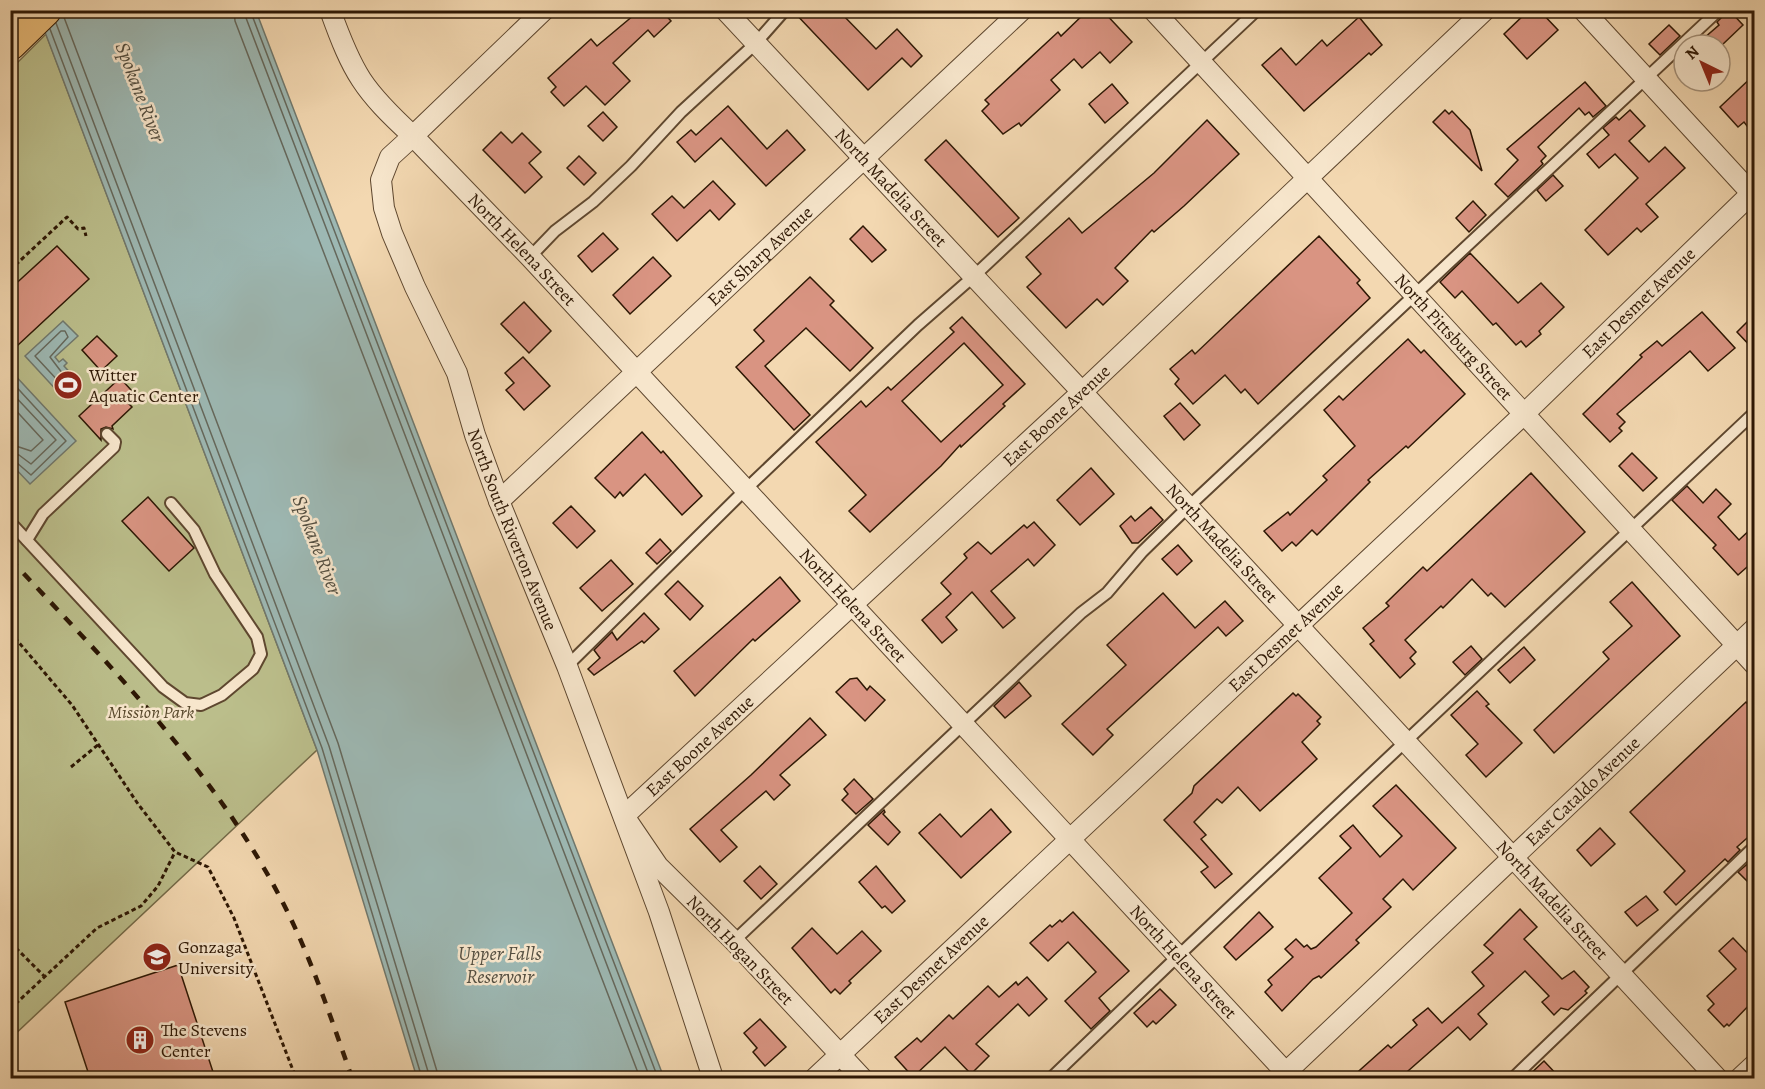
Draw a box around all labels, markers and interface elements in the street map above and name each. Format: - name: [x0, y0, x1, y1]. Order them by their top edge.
- north arrow: [1672, 33, 1732, 93]
- water label: Spokane River: [109, 38, 172, 147]
- text: N: [1681, 41, 1704, 65]
- street label: North Madelia Street: [829, 123, 953, 252]
- street label: North Helena Street: [462, 188, 581, 311]
- street label: East Sharp Avenue: [702, 200, 818, 311]
- street label: East Desmet Avenue: [1577, 242, 1701, 364]
- street label: North Pittsburg Street: [1389, 268, 1518, 406]
- street label: East Boone Avenue: [997, 359, 1115, 472]
- place label: Witter Aquatic Center: [88, 363, 199, 408]
- sports icon: Witter Aquatic Center: [52, 369, 84, 401]
- street label: North South Riverton Avenue: [462, 425, 563, 634]
- street label: North Madelia Street: [1161, 478, 1283, 608]
- water label: Spokane River: [286, 491, 349, 600]
- street label: North Helena Street: [794, 543, 912, 668]
- street label: East Desmet Avenue: [1223, 577, 1349, 697]
- street label: East Boone Avenue: [641, 690, 759, 802]
- park label: Mission Park: [108, 700, 194, 724]
- street label: East Cataldo Avenue: [1520, 731, 1645, 851]
- street label: North Madelia Street: [1491, 835, 1614, 965]
- street label: North Hogan Street: [681, 890, 799, 1010]
- street label: North Helena Street: [1124, 899, 1242, 1024]
- street label: East Desmet Avenue: [868, 909, 994, 1029]
- place label: Gonzaga University: [178, 935, 255, 980]
- water label: Upper Falls Reservoir: [458, 940, 542, 990]
- school or university icon: Gonzaga University: [141, 941, 173, 973]
- place label: The Stevens Center: [161, 1018, 247, 1063]
- building icon: The Stevens Center: [124, 1024, 156, 1056]

